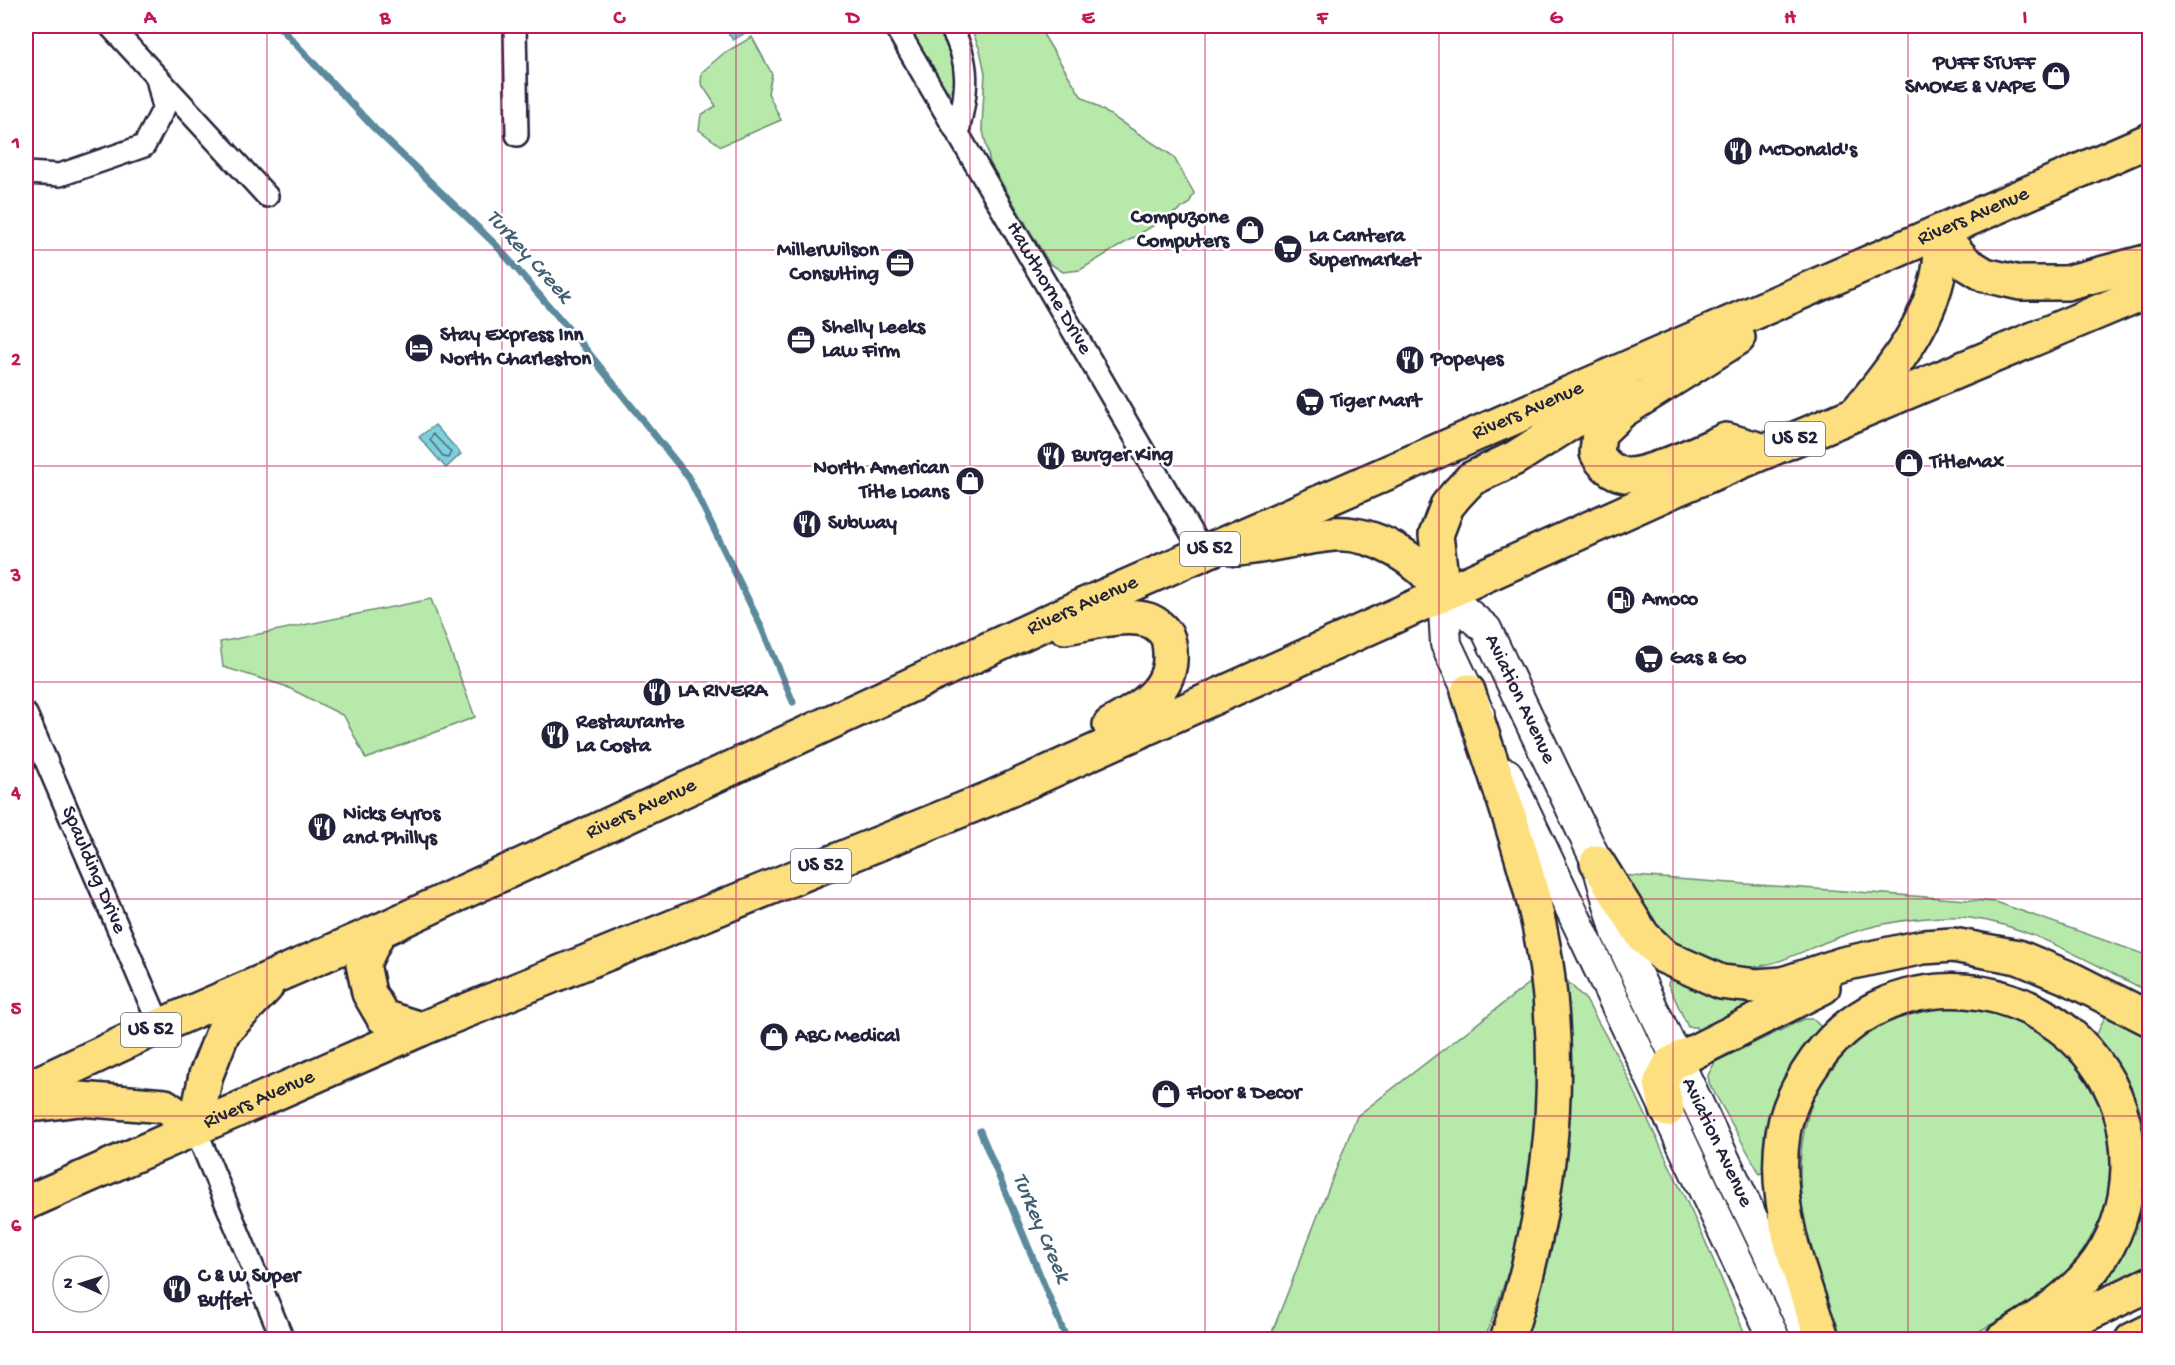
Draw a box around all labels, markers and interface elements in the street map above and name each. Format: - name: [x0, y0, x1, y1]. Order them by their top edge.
- text: A: [143, 8, 158, 31]
- text: B: [379, 8, 391, 31]
- text: C: [613, 8, 627, 31]
- text: D: [844, 8, 860, 31]
- text: E: [1082, 8, 1096, 31]
- text: F: [1316, 8, 1329, 31]
- text: G: [1550, 8, 1564, 31]
- text: H: [1784, 8, 1796, 31]
- text: I: [2023, 8, 2028, 31]
- place label: PUFF STUFF SMOKE & VAPE: [1905, 52, 2037, 101]
- shop icon: PUFF STUFF SMOKE & VAPE: [2040, 60, 2072, 92]
- text: 1: [11, 133, 20, 156]
- restaurant icon: McDonald's: [1722, 135, 1754, 167]
- place label: McDonald's: [1759, 139, 1858, 164]
- street label: Rivers Avenue: [1914, 181, 2034, 252]
- water label: Turkey Creek: [480, 205, 578, 310]
- place label: Compuzone Computers: [1130, 206, 1230, 255]
- shop icon: Compuzone Computers: [1234, 214, 1266, 246]
- street label: Hawthorne Drive: [1000, 217, 1098, 360]
- place label: La Cantera Supermarket: [1309, 225, 1422, 274]
- supermarket icon: La Cantera Supermarket: [1272, 233, 1304, 265]
- place label: MillerWilson Consulting: [777, 239, 880, 288]
- office icon: MillerWilson Consulting: [884, 247, 916, 279]
- place label: Shelly Leeks Law Firm: [822, 316, 926, 365]
- place label: Stay Express Inn North Charleston: [440, 324, 592, 373]
- office icon: Shelly Leeks Law Firm: [785, 324, 817, 356]
- hotel icon: Stay Express Inn North Charleston: [403, 332, 435, 364]
- restaurant icon: Popeyes: [1394, 344, 1426, 376]
- place label: Popeyes: [1430, 348, 1505, 373]
- text: 2: [11, 350, 21, 373]
- street label: Rivers Avenue: [1469, 376, 1589, 447]
- supermarket icon: Tiger Mart: [1294, 386, 1326, 418]
- place label: Tiger Mart: [1329, 390, 1423, 415]
- road number: US 52: [1765, 422, 1825, 456]
- restaurant icon: Burger King: [1035, 440, 1067, 472]
- place label: Burger King: [1071, 444, 1173, 469]
- shop icon: TitleMax: [1893, 447, 1925, 479]
- place label: TitleMax: [1928, 451, 2005, 476]
- place label: North American Title Loans: [813, 457, 950, 506]
- shop icon: North American Title Loans: [954, 465, 986, 497]
- restaurant icon: Subway: [791, 508, 823, 540]
- place label: Subway: [828, 512, 898, 537]
- road number: US 52: [1180, 532, 1240, 566]
- text: 3: [10, 566, 21, 589]
- street label: Rivers Avenue: [1023, 570, 1143, 642]
- fuel station icon: Amoco: [1605, 584, 1637, 616]
- place label: Amoco: [1641, 588, 1698, 613]
- street label: Aviation Avenue: [1478, 631, 1561, 769]
- supermarket icon: Gas & Go: [1633, 643, 1665, 675]
- place label: Gas & Go: [1670, 647, 1747, 672]
- restaurant icon: LA RIVERA: [641, 676, 673, 708]
- place label: LA RIVERA: [678, 680, 769, 705]
- place label: Restaurante La Costa: [575, 711, 685, 760]
- restaurant icon: Restaurante La Costa: [539, 719, 571, 751]
- street label: Rivers Avenue: [582, 773, 702, 846]
- text: 4: [10, 783, 21, 806]
- street label: Spaulding Drive: [55, 803, 132, 939]
- place label: Nicks Gyros and Phillys: [342, 803, 441, 852]
- restaurant icon: Nicks Gyros and Phillys: [306, 811, 338, 843]
- road number: US 52: [791, 849, 851, 883]
- text: 5: [11, 999, 22, 1022]
- road number: US 52: [121, 1013, 181, 1047]
- shop icon: ABC Medical: [758, 1021, 790, 1053]
- place label: ABC Medical: [794, 1025, 901, 1050]
- street label: Rivers Avenue: [200, 1064, 320, 1136]
- street label: Aviation Avenue: [1675, 1074, 1758, 1212]
- shop icon: Floor & Decor: [1150, 1078, 1182, 1110]
- place label: Floor & Decor: [1186, 1082, 1304, 1107]
- water label: Turkey Creek: [1005, 1170, 1075, 1288]
- text: 6: [11, 1216, 22, 1239]
- north arrow: [51, 1254, 111, 1314]
- place label: C & W Super Buffet: [197, 1265, 303, 1314]
- restaurant icon: C & W Super Buffet: [161, 1273, 193, 1305]
- text: N: [60, 1277, 79, 1289]

